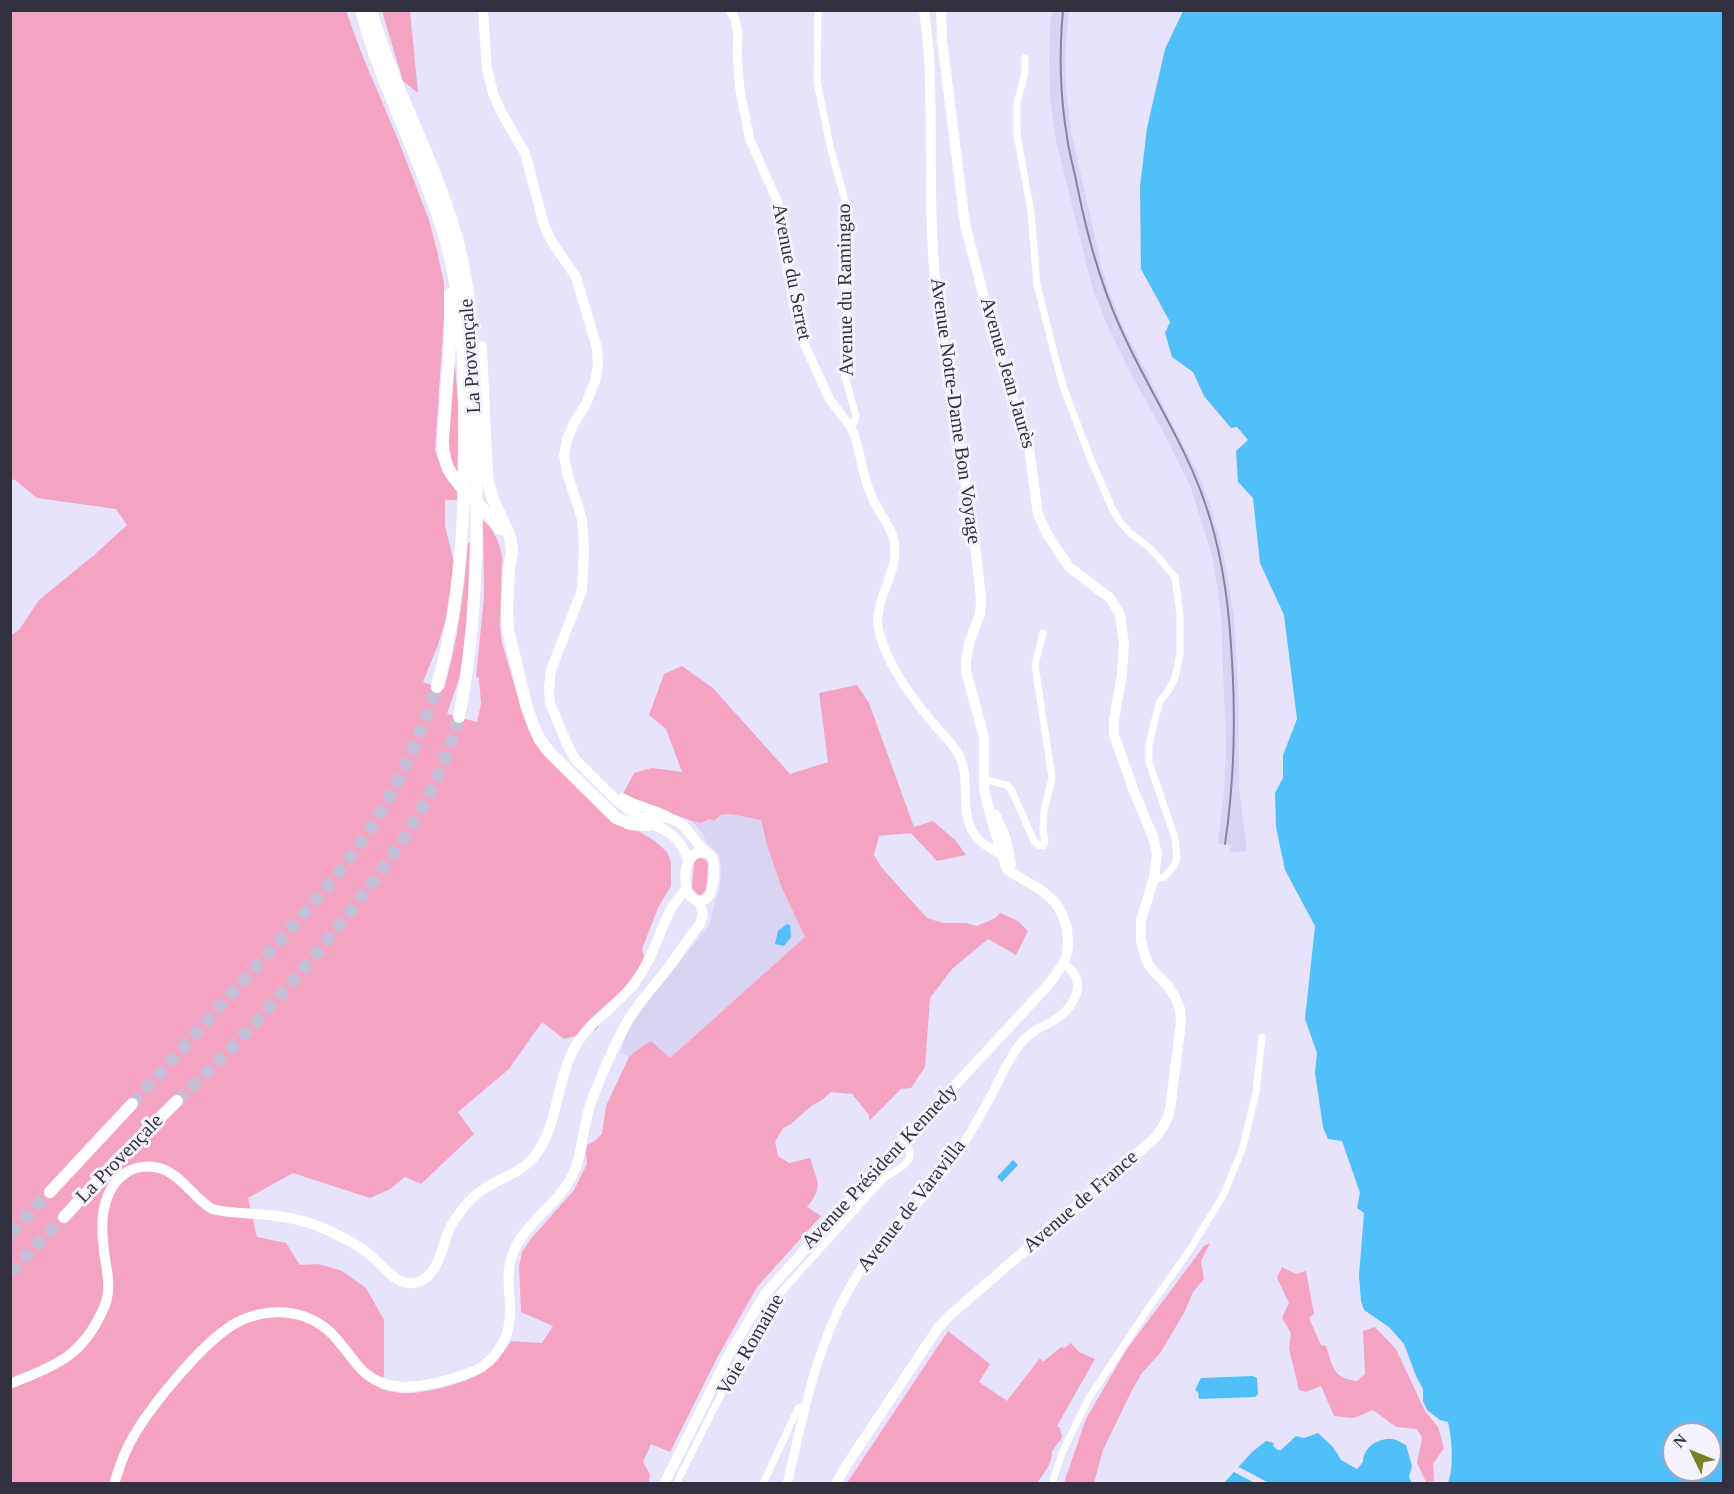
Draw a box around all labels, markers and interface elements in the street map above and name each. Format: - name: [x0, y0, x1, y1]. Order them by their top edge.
- street label: Avenue du Serret: [766, 202, 816, 342]
- street label: Avenue du Ramingao: [832, 203, 860, 377]
- street label: Avenue Notre-Dame Bon Voyage: [924, 276, 986, 546]
- street label: Avenue Jean Jaurès: [974, 295, 1040, 451]
- street label: La Provençale: [455, 298, 487, 414]
- street label: Avenue Président Kennedy: [797, 1079, 963, 1255]
- street label: La Provençale: [71, 1109, 169, 1209]
- street label: Avenue de Varavilla: [853, 1135, 971, 1277]
- street label: Avenue de France: [1019, 1146, 1143, 1258]
- street label: Voie Romaine: [712, 1290, 790, 1400]
- north arrow: [1662, 1422, 1722, 1482]
- text: N: [1670, 1431, 1690, 1451]

